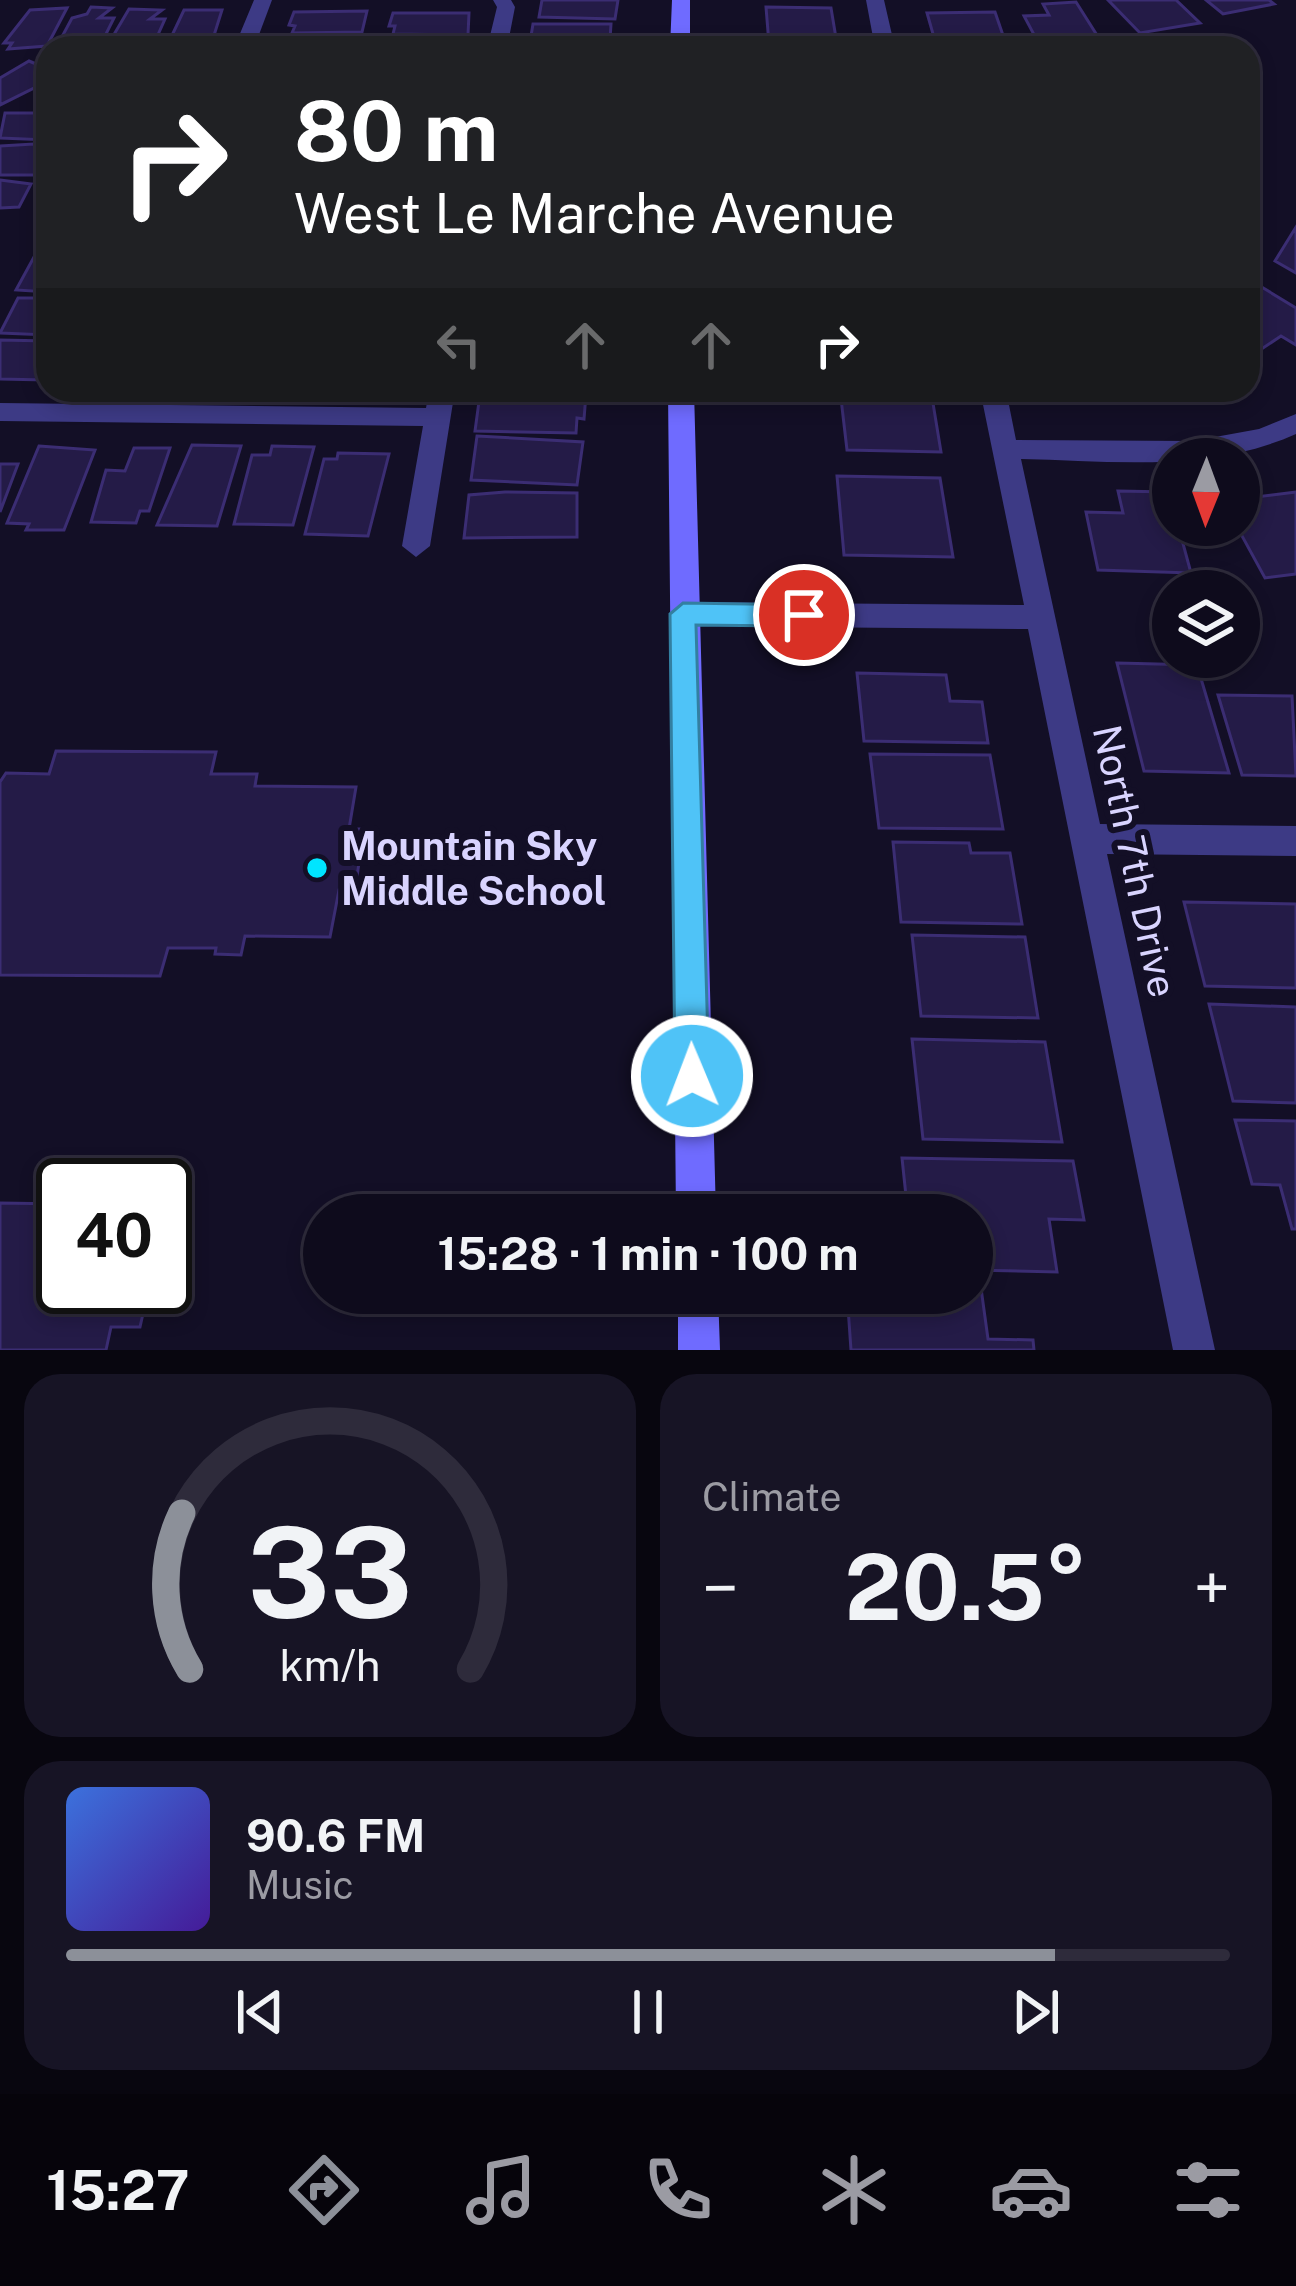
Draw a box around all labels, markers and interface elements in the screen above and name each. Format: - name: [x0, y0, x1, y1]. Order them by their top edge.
- text: 80 m: [294, 81, 498, 180]
- icon: right: [96, 84, 252, 240]
- text: West Le Marche Avenue: [294, 182, 895, 245]
- icon: left: [426, 312, 492, 378]
- icon: ahead: [552, 312, 618, 378]
- icon: ahead: [678, 312, 744, 378]
- icon: right: [804, 312, 870, 378]
- north arrow: [1152, 438, 1260, 546]
- map controls: [1152, 438, 1260, 678]
- pin: [753, 564, 855, 666]
- button: layers: [1152, 570, 1260, 678]
- icon: arrive: [771, 582, 837, 648]
- street label: North 7th Drive: [1084, 721, 1186, 1001]
- place label: Mountain Sky Middle School: [341, 823, 606, 914]
- marker: Mountain Sky Middle School: [304, 855, 330, 881]
- position arrow: [629, 1013, 755, 1139]
- speed limit sign: 40: [36, 1158, 192, 1314]
- text: 15:28 · 1 min · 100 m: [437, 1227, 859, 1280]
- text: Climate: [702, 1474, 842, 1520]
- text: 33: [247, 1499, 413, 1646]
- text: 20.5°: [845, 1534, 1087, 1640]
- text: −: [702, 1549, 739, 1627]
- text: +: [1193, 1549, 1230, 1627]
- text: km/h: [280, 1639, 380, 1690]
- text: 90.6 FM: [246, 1809, 425, 1862]
- text: Music: [246, 1862, 354, 1908]
- icon: previous: [227, 1979, 293, 2045]
- icon: pause: [615, 1979, 681, 2045]
- icon: next: [1003, 1979, 1069, 2045]
- icon: directions: [282, 2148, 366, 2232]
- icon: music: [459, 2148, 543, 2232]
- icon: phone: [636, 2148, 720, 2232]
- icon: climate: [812, 2148, 896, 2232]
- icon: car: [989, 2148, 1073, 2232]
- icon: filters: [1166, 2148, 1250, 2232]
- text: 15:27: [46, 2159, 190, 2222]

